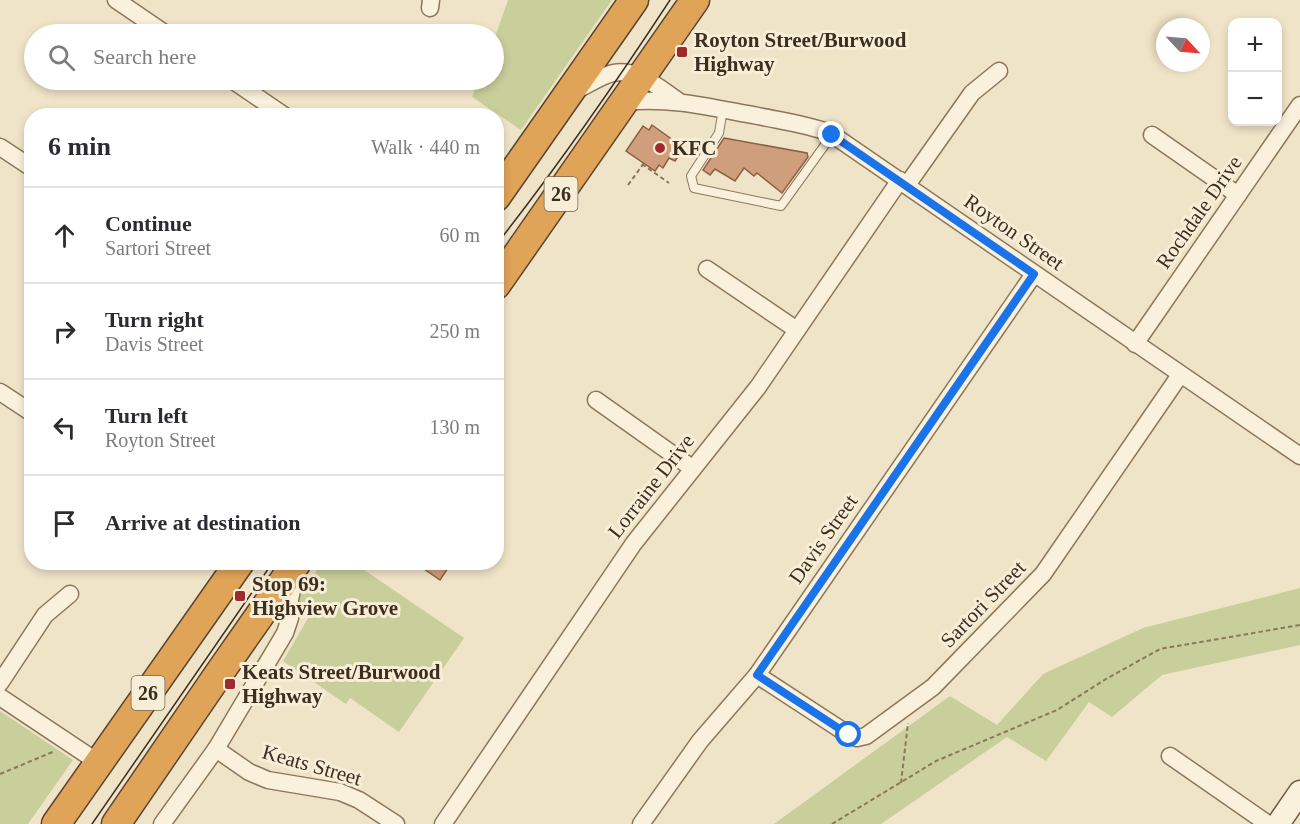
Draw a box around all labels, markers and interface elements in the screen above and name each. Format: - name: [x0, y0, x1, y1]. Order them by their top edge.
- north arrow: [1156, 18, 1210, 72]
- map controls: [1228, 18, 1282, 126]
- button: +: [1228, 18, 1282, 72]
- search box: [24, 24, 504, 90]
- place label: Royton Street/Burwood Highway: [694, 28, 907, 76]
- icon: search: [45, 41, 78, 74]
- text: Search here: [93, 44, 196, 69]
- marker: Royton Street/Burwood Highway: [675, 45, 689, 59]
- button: −: [1228, 72, 1282, 126]
- route end: [818, 121, 844, 147]
- text: 6 min: [48, 132, 111, 161]
- text: Walk · 440 m: [371, 136, 480, 158]
- place label: KFC: [672, 136, 716, 160]
- marker: KFC: [653, 141, 667, 155]
- street label: Rochdale Drive: [1151, 151, 1247, 273]
- road number: 26: [544, 177, 578, 211]
- street label: Royton Street: [960, 189, 1069, 275]
- text: Continue: [105, 211, 192, 236]
- icon: ahead: [48, 219, 81, 252]
- text: 60 m: [439, 224, 480, 246]
- text: Sartori Street: [105, 237, 211, 259]
- text: Turn right: [105, 307, 204, 332]
- icon: right: [48, 315, 81, 348]
- text: 250 m: [429, 320, 480, 342]
- text: Davis Street: [105, 333, 203, 355]
- text: Turn left: [105, 403, 188, 428]
- icon: left: [48, 411, 81, 444]
- text: 130 m: [429, 416, 480, 438]
- text: Royton Street: [105, 429, 216, 451]
- street label: Lorraine Drive: [603, 429, 699, 543]
- street label: Davis Street: [784, 490, 863, 588]
- icon: arrive: [48, 507, 81, 540]
- text: Arrive at destination: [105, 510, 301, 535]
- street label: Sartori Street: [936, 555, 1030, 652]
- place label: Stop 69: Highview Grove: [252, 572, 398, 620]
- marker: Stop 69: Highview Grove: [233, 589, 247, 603]
- place label: Keats Street/Burwood Highway: [242, 660, 441, 708]
- road number: 26: [132, 676, 164, 710]
- marker: Keats Street/Burwood Highway: [223, 677, 237, 691]
- route start: [835, 721, 861, 747]
- street label: Keats Street: [260, 739, 365, 791]

